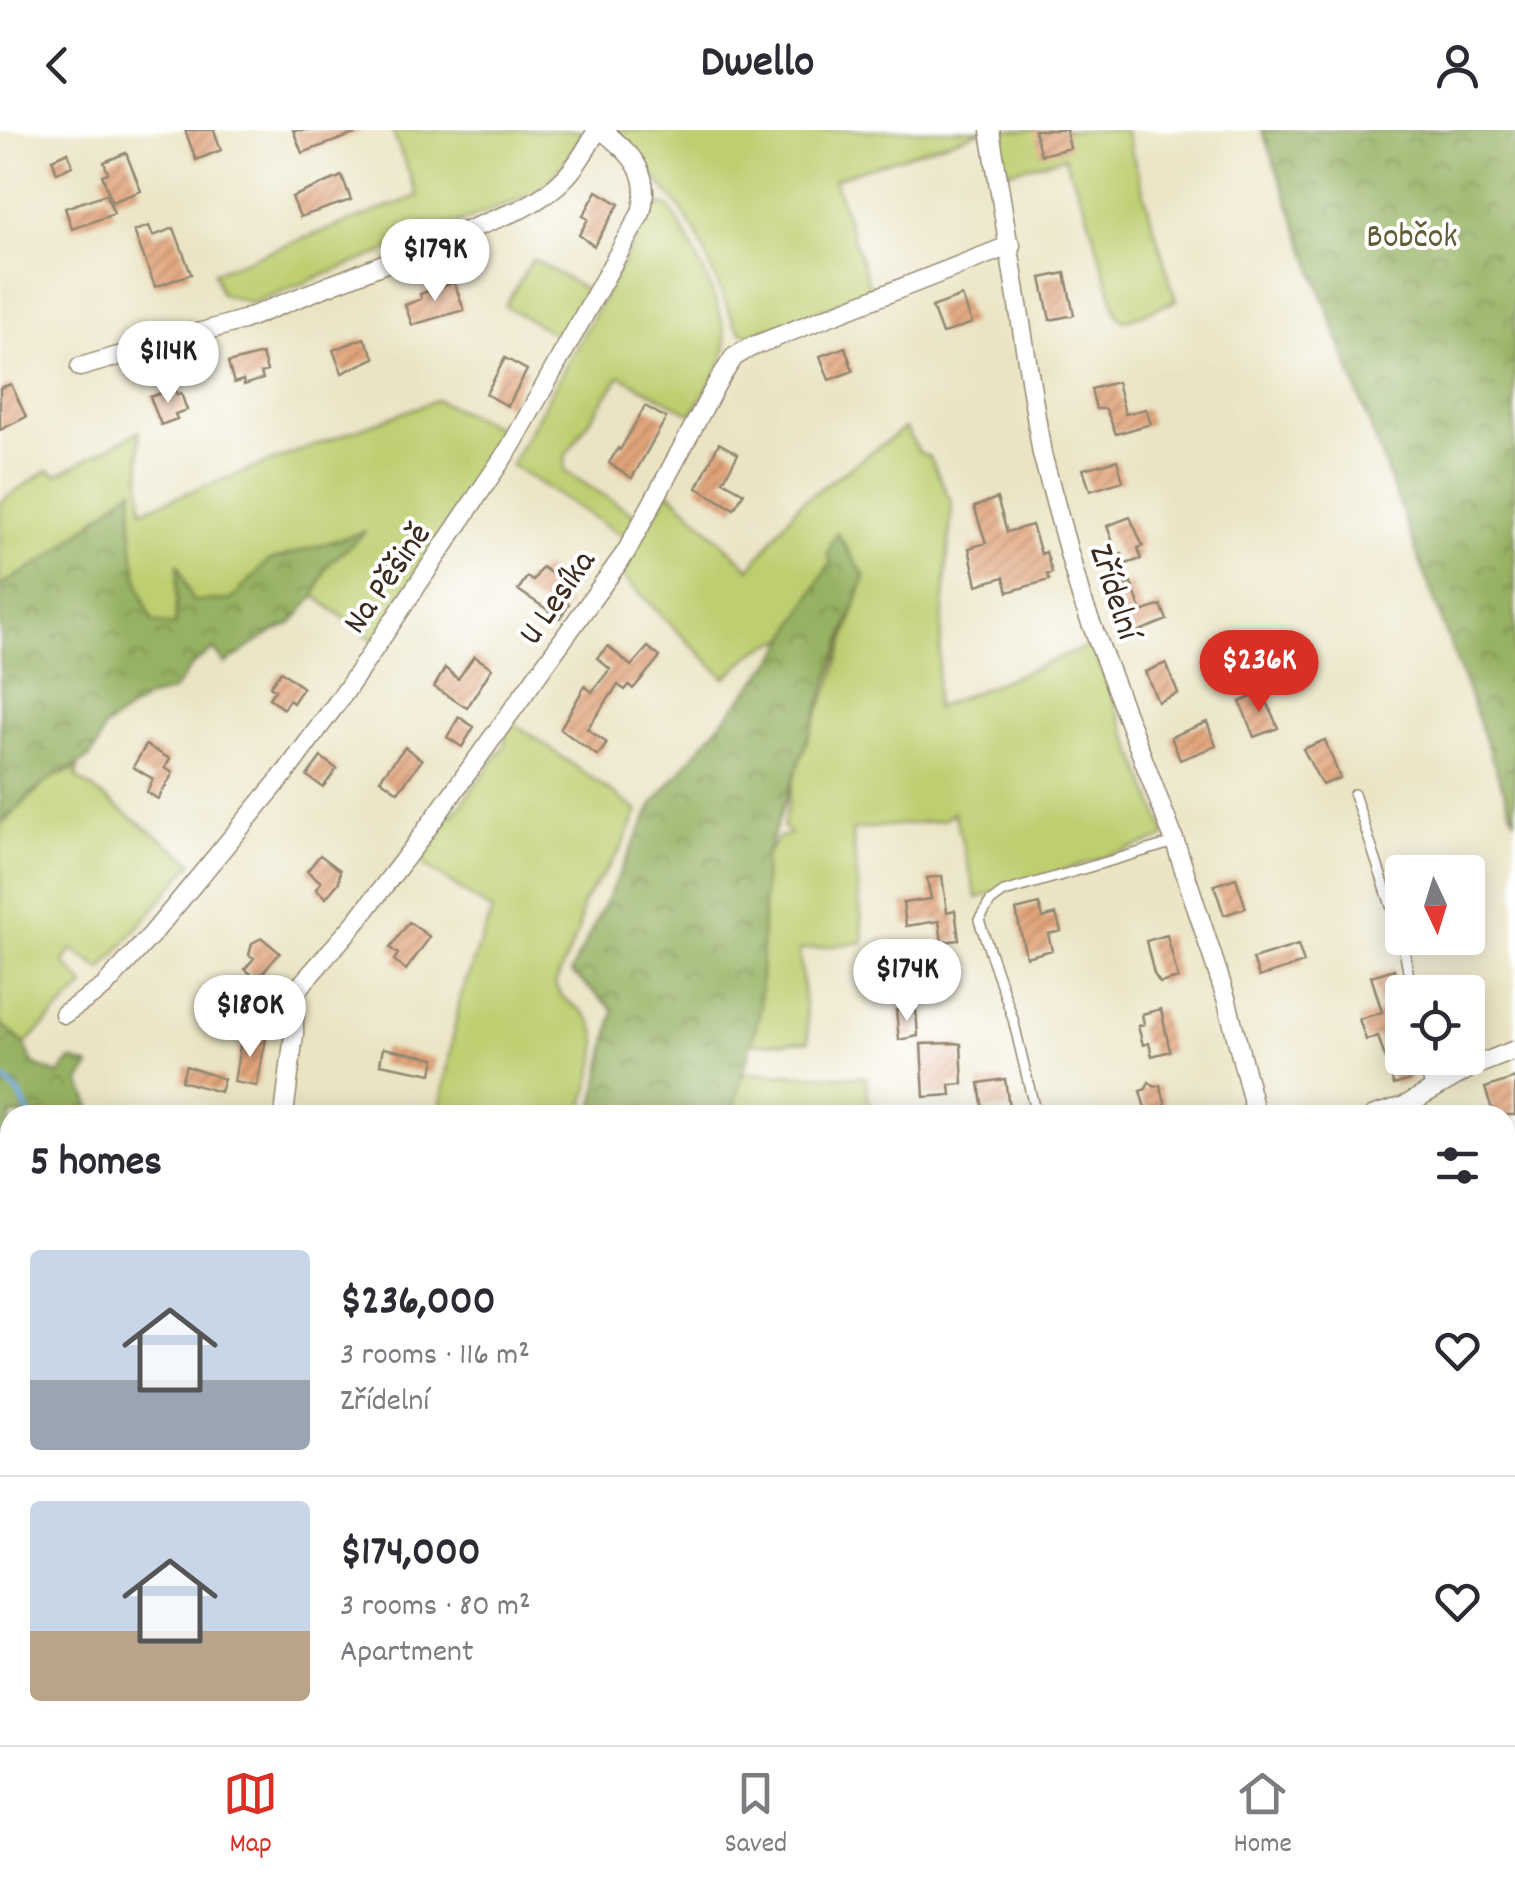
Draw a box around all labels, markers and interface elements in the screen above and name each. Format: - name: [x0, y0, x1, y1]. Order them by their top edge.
- text: Dwello: [701, 33, 814, 97]
- icon: back: [30, 38, 85, 93]
- icon: person: [1430, 38, 1485, 93]
- park label: Bobčok: [1366, 214, 1458, 264]
- pin: $179K: [365, 219, 505, 304]
- text: $179K: [403, 228, 467, 274]
- pin: $114K: [98, 321, 238, 406]
- text: $114K: [139, 330, 197, 376]
- street label: Na Pěšině: [333, 514, 446, 646]
- street label: Zřídelní: [1073, 538, 1152, 649]
- street label: U Lesíka: [508, 540, 610, 657]
- pin: $236K: [1189, 630, 1329, 715]
- text: $236K: [1222, 639, 1296, 685]
- north arrow: [1385, 855, 1485, 955]
- map controls: [1385, 855, 1485, 1075]
- pin: $174K: [837, 939, 977, 1024]
- text: $174K: [875, 948, 939, 994]
- pin: $180K: [180, 975, 320, 1060]
- button: locate: [1385, 975, 1485, 1075]
- text: $180K: [216, 984, 284, 1030]
- text: 5 homes: [30, 1135, 162, 1195]
- icon: filters: [1430, 1138, 1485, 1193]
- text: $236,000: [340, 1274, 496, 1334]
- icon: home: [110, 1290, 230, 1410]
- icon: heart: [1430, 1323, 1485, 1378]
- text: 3 rooms · 116 m²: [340, 1334, 530, 1380]
- text: Zřídelní: [340, 1380, 429, 1426]
- text: $174,000: [340, 1525, 481, 1585]
- icon: home: [110, 1541, 230, 1661]
- icon: heart: [1430, 1574, 1485, 1629]
- text: 3 rooms · 80 m²: [340, 1585, 531, 1631]
- text: Apartment: [340, 1631, 474, 1677]
- tab: Map: [223, 1766, 278, 1866]
- tab: Saved: [725, 1766, 787, 1866]
- tab: Home: [1233, 1766, 1292, 1866]

